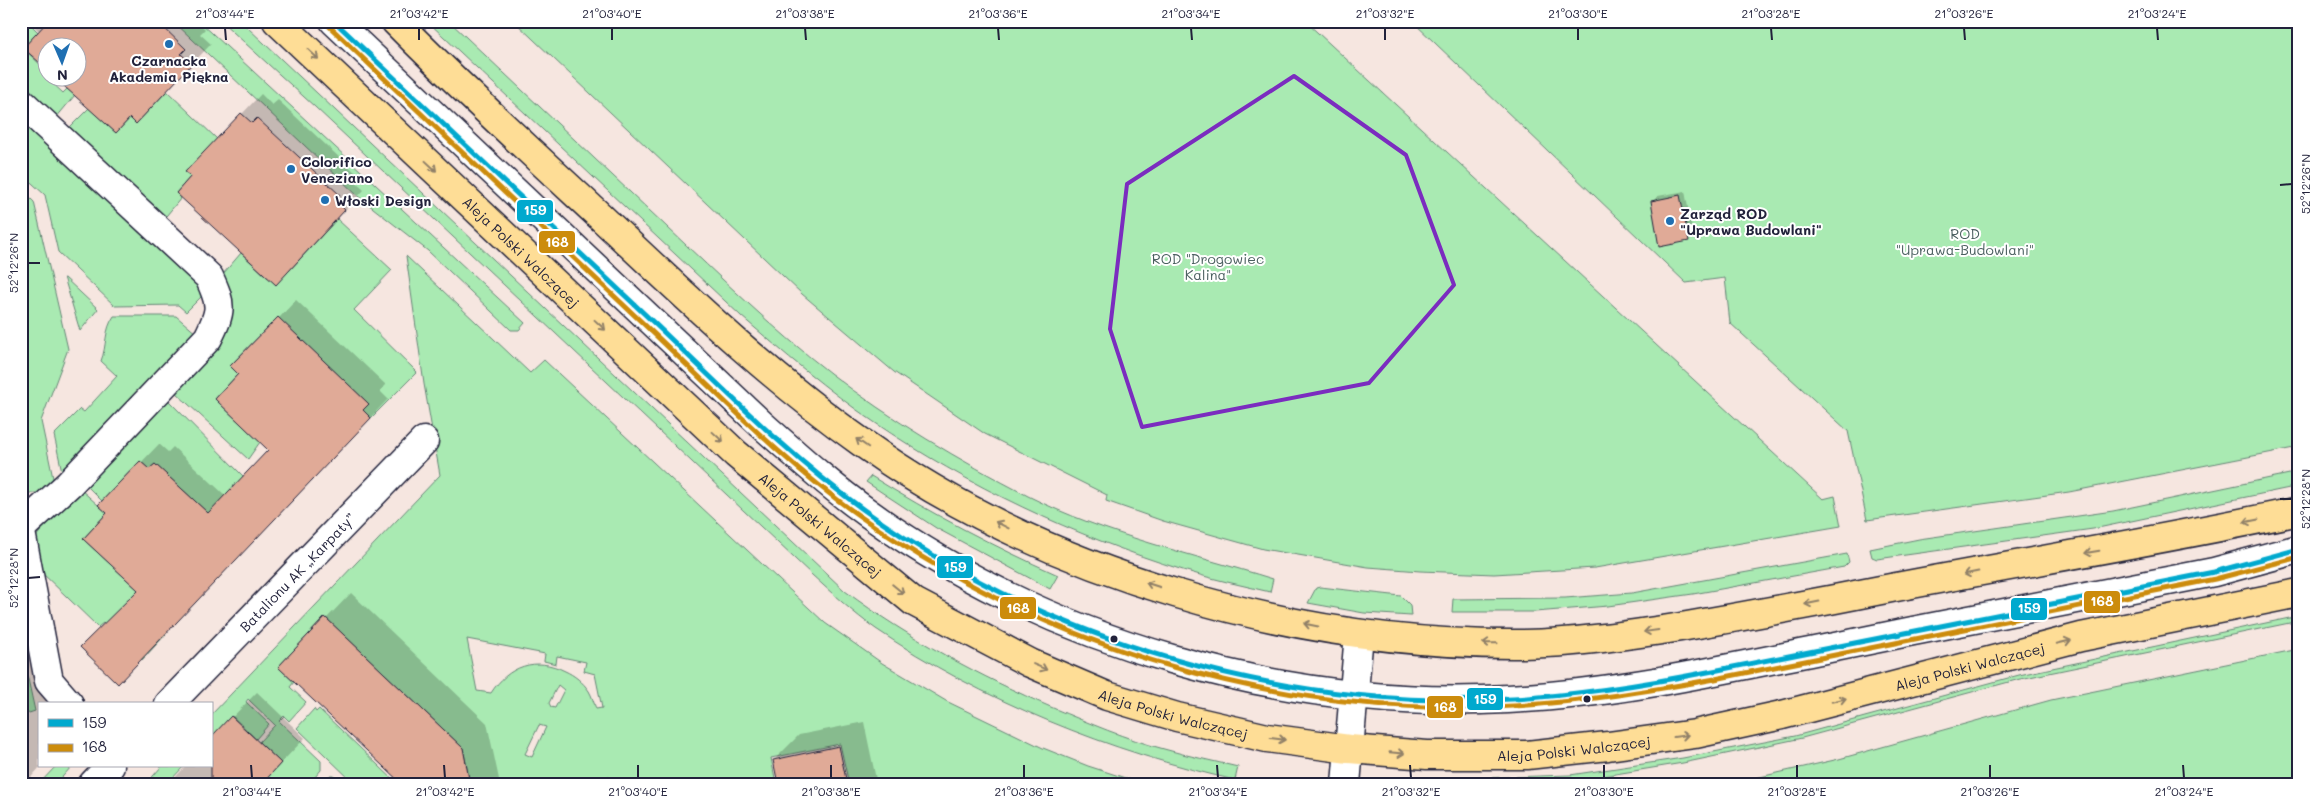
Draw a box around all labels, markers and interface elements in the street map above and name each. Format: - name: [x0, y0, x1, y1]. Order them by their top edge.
- text: 21°03'44"E: [196, 5, 255, 21]
- text: 21°03'42"E: [390, 5, 448, 21]
- text: 21°03'40"E: [582, 5, 642, 21]
- text: 21°03'38"E: [775, 5, 835, 21]
- text: 21°03'36"E: [968, 5, 1028, 21]
- text: 21°03'34"E: [1162, 5, 1221, 21]
- text: 21°03'32"E: [1356, 5, 1414, 21]
- text: 21°03'30"E: [1548, 5, 1608, 21]
- text: 21°03'28"E: [1742, 5, 1801, 21]
- text: 21°03'26"E: [1935, 5, 1994, 21]
- text: 21°03'24"E: [2128, 5, 2186, 21]
- north arrow: [38, 38, 88, 88]
- marker: Czarnacka Akademia Piękna: [163, 38, 175, 50]
- one-way arrow: [306, 48, 319, 60]
- place label: Czarnacka Akademia Piękna: [109, 51, 229, 86]
- text: N: [57, 66, 68, 85]
- place label: Colorifico Veneziano: [301, 152, 373, 187]
- text: 52°12'26"N: [2297, 154, 2313, 214]
- one-way arrow: [425, 160, 437, 172]
- marker: Colorifico Veneziano: [285, 163, 297, 175]
- place label: Włoski Design: [335, 191, 431, 210]
- street label: Aleja Polski Walczącej: [459, 192, 584, 311]
- marker: Włoski Design: [319, 194, 331, 206]
- line badge: 159: [516, 199, 554, 223]
- text: 159: [524, 200, 547, 219]
- place label: Zarząd ROD "Uprawa Budowlani": [1680, 204, 1822, 239]
- marker: Zarząd ROD "Uprawa Budowlani": [1664, 215, 1676, 227]
- park label: ROD "Uprawa-Budowlani": [1896, 224, 2034, 259]
- line badge: 168: [538, 230, 576, 254]
- text: 168: [545, 232, 569, 251]
- text: 52°12'26"N: [5, 233, 21, 293]
- park label: ROD "Drogowiec Kalina": [1152, 249, 1264, 284]
- one-way arrow: [594, 319, 606, 331]
- one-way arrow: [712, 431, 725, 443]
- one-way arrow: [856, 438, 870, 448]
- street label: Aleja Polski Walczącej: [755, 468, 886, 581]
- text: 52°12'28"N: [2297, 469, 2313, 529]
- street label: Batalionu AK „Karpaty”: [235, 508, 359, 636]
- one-way arrow: [2243, 517, 2259, 526]
- one-way arrow: [995, 520, 1010, 530]
- text: 52°12'28"N: [5, 548, 21, 608]
- one-way arrow: [2084, 548, 2100, 558]
- line badge: 159: [936, 555, 974, 579]
- text: 159: [944, 557, 967, 576]
- one-way arrow: [1963, 568, 1979, 578]
- one-way arrow: [1146, 580, 1162, 589]
- one-way arrow: [891, 583, 904, 594]
- line badge: 168: [2083, 590, 2121, 614]
- text: 168: [2090, 591, 2114, 610]
- line badge: 168: [999, 596, 1037, 620]
- line badge: 159: [2010, 597, 2048, 621]
- text: 168: [1006, 598, 1030, 617]
- text: 159: [2018, 598, 2041, 617]
- one-way arrow: [1804, 599, 1820, 609]
- one-way arrow: [1303, 619, 1319, 629]
- one-way arrow: [1644, 627, 1660, 637]
- unlabelled marker: [1109, 634, 1119, 644]
- street label: Aleja Polski Walczącej: [1893, 637, 2047, 695]
- one-way arrow: [2056, 637, 2072, 646]
- one-way arrow: [1482, 638, 1498, 648]
- one-way arrow: [1032, 663, 1047, 673]
- street label: Aleja Polski Walczącej: [1096, 684, 1250, 743]
- line badge: 159: [1466, 687, 1504, 711]
- text: 159: [1474, 689, 1497, 708]
- unlabelled marker: [1582, 694, 1592, 704]
- line badge: 168: [1426, 695, 1464, 719]
- one-way arrow: [1831, 695, 1847, 704]
- text: 168: [1433, 697, 1457, 716]
- legend: [38, 702, 212, 768]
- text: 159: [82, 712, 106, 732]
- street label: Aleja Polski Walczącej: [1497, 731, 1652, 765]
- one-way arrow: [1673, 731, 1689, 741]
- one-way arrow: [1270, 734, 1286, 744]
- text: 168: [82, 736, 107, 756]
- one-way arrow: [1389, 748, 1405, 758]
- text: 21°03'44"E: [223, 783, 282, 799]
- text: 21°03'42"E: [416, 783, 474, 799]
- text: 21°03'40"E: [608, 783, 668, 799]
- text: 21°03'38"E: [801, 783, 861, 799]
- text: 21°03'36"E: [994, 783, 1054, 799]
- text: 21°03'34"E: [1189, 783, 1248, 799]
- text: 21°03'32"E: [1382, 783, 1440, 799]
- text: 21°03'30"E: [1574, 783, 1634, 799]
- text: 21°03'28"E: [1768, 783, 1827, 799]
- text: 21°03'26"E: [1961, 783, 2020, 799]
- text: 21°03'24"E: [2155, 783, 2213, 799]

